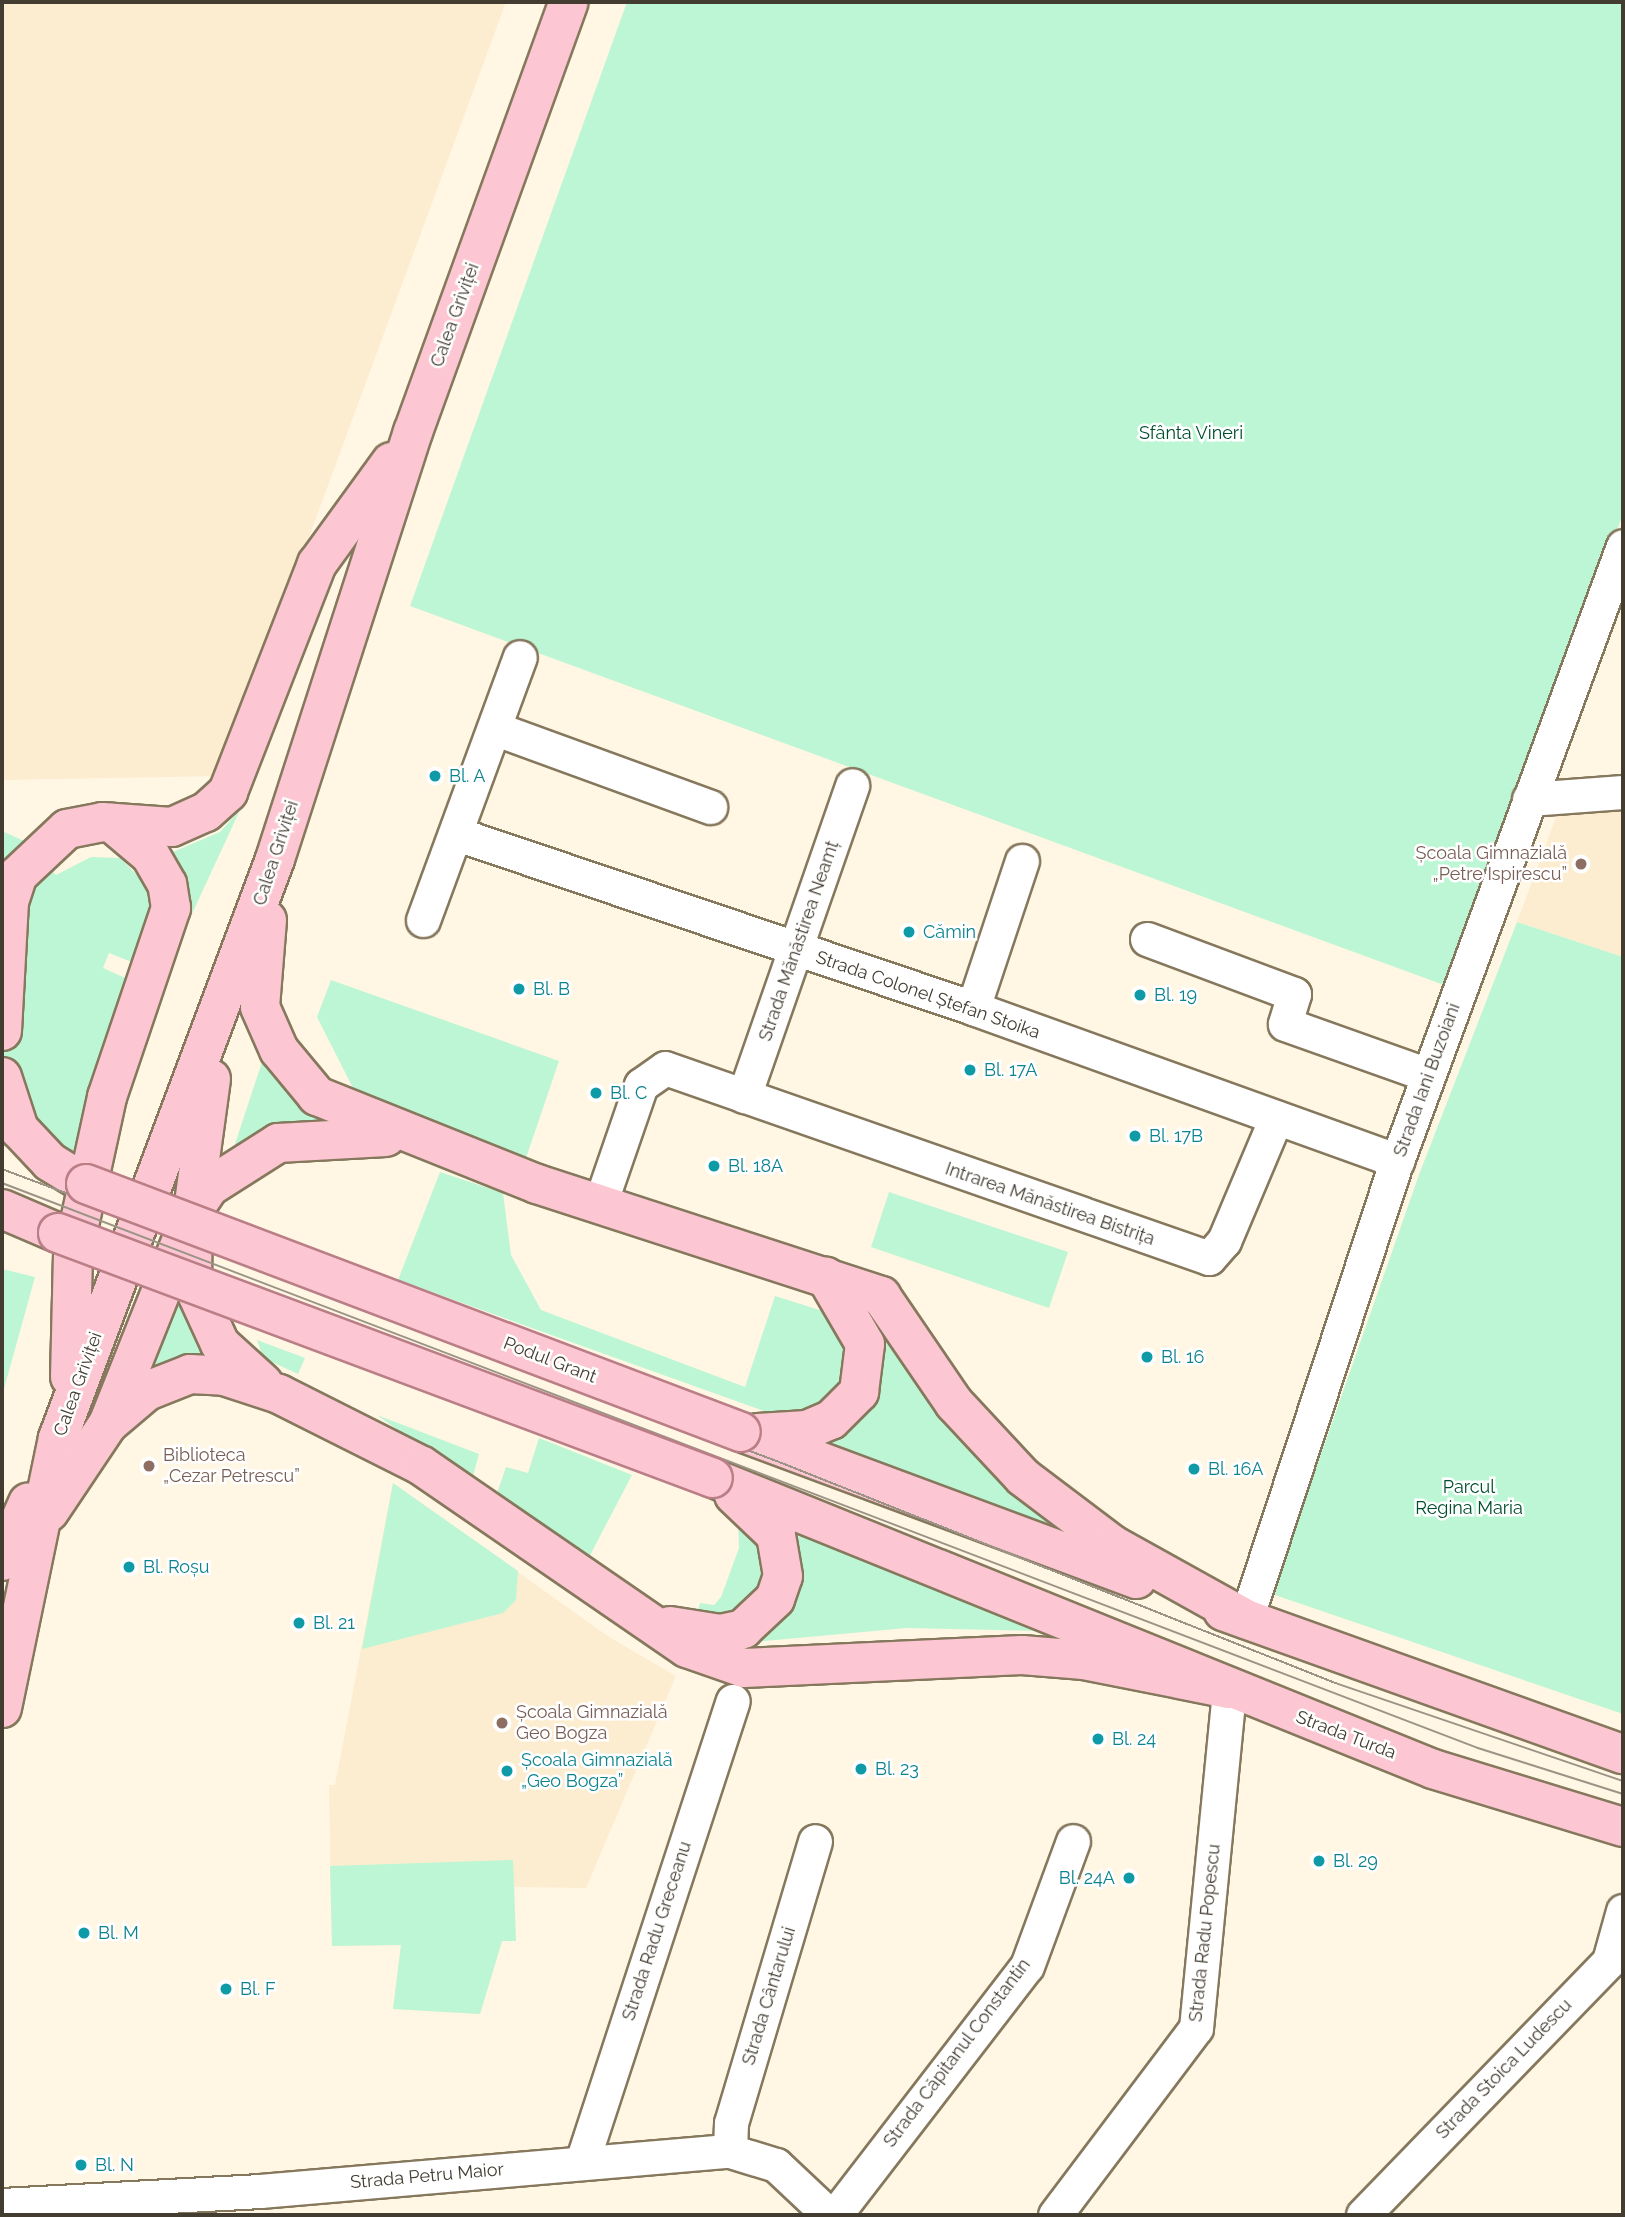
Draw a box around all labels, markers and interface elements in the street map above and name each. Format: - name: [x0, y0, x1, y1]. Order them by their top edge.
- street label: Calea Griviței: [426, 260, 484, 370]
- park label: Sfânta Vineri: [1139, 422, 1243, 444]
- place label: Bl. A: [449, 765, 486, 787]
- marker: Bl. A: [427, 768, 443, 784]
- street label: Calea Griviței: [249, 798, 303, 908]
- street label: Strada Mănăstirea Neamț: [755, 838, 843, 1044]
- place label: Școala Gimnazială „Petre Ispirescu”: [1416, 843, 1567, 886]
- marker: Școala Gimnazială „Petre Ispirescu”: [1573, 856, 1589, 872]
- place label: Cămin: [923, 921, 976, 943]
- marker: Cămin: [901, 924, 917, 940]
- street label: Strada Colonel Ștefan Stoika: [813, 946, 1043, 1044]
- place label: Bl. B: [533, 978, 570, 1000]
- marker: Bl. B: [511, 981, 527, 997]
- place label: Bl. 19: [1154, 984, 1197, 1006]
- marker: Bl. 19: [1132, 987, 1148, 1003]
- street label: Strada Iani Buzoiani: [1389, 1000, 1465, 1160]
- place label: Bl. 17A: [984, 1059, 1037, 1081]
- marker: Bl. 17A: [962, 1062, 978, 1078]
- place label: Bl. C: [610, 1082, 647, 1104]
- marker: Bl. C: [588, 1085, 604, 1101]
- place label: Bl. 17B: [1149, 1125, 1203, 1147]
- marker: Bl. 17B: [1127, 1128, 1143, 1144]
- place label: Bl. 18A: [728, 1155, 783, 1177]
- marker: Bl. 18A: [706, 1158, 722, 1174]
- street label: Intrarea Mănăstirea Bistrița: [942, 1158, 1158, 1250]
- street label: Calea Griviței: [49, 1329, 107, 1439]
- street label: Podul Grant: [500, 1332, 600, 1388]
- place label: Bl. 16: [1161, 1346, 1204, 1368]
- marker: Bl. 16: [1139, 1349, 1155, 1365]
- place label: Biblioteca „Cezar Petrescu”: [163, 1445, 300, 1488]
- marker: Biblioteca „Cezar Petrescu”: [141, 1458, 157, 1474]
- place label: Bl. 16A: [1208, 1458, 1263, 1480]
- marker: Bl. 16A: [1186, 1461, 1202, 1477]
- park label: Parcul Regina Maria: [1415, 1477, 1523, 1520]
- place label: Bl. Roșu: [143, 1556, 209, 1578]
- marker: Bl. Roșu: [121, 1559, 137, 1575]
- place label: Bl. 21: [313, 1612, 355, 1634]
- marker: Bl. 21: [291, 1615, 307, 1631]
- place label: Școala Gimnazială Geo Bogza: [516, 1702, 667, 1744]
- street label: Strada Turda: [1293, 1706, 1399, 1764]
- marker: Școala Gimnazială Geo Bogza: [494, 1715, 510, 1731]
- place label: Bl. 24: [1112, 1728, 1156, 1750]
- marker: Bl. 24: [1090, 1731, 1106, 1747]
- place label: Școala Gimnazială „Geo Bogza”: [521, 1750, 672, 1792]
- place label: Bl. 23: [875, 1758, 919, 1780]
- marker: Bl. 23: [853, 1761, 869, 1777]
- marker: Școala Gimnazială „Geo Bogza”: [499, 1763, 515, 1779]
- street label: Strada Radu Greceanu: [618, 1839, 696, 2023]
- street label: Strada Radu Popescu: [1185, 1843, 1225, 2023]
- place label: Bl. 29: [1333, 1850, 1378, 1872]
- marker: Bl. 29: [1311, 1853, 1327, 1869]
- place label: Bl. 24A: [1059, 1867, 1115, 1889]
- marker: Bl. 24A: [1121, 1870, 1137, 1886]
- place label: Bl. M: [98, 1922, 139, 1944]
- street label: Strada Cântarului: [738, 1924, 800, 2068]
- marker: Bl. M: [76, 1925, 92, 1941]
- street label: Strada Căpitanul Constantin: [879, 1954, 1035, 2152]
- place label: Bl. F: [240, 1978, 275, 2000]
- marker: Bl. F: [218, 1981, 234, 1997]
- street label: Strada Stoica Ludescu: [1432, 1995, 1576, 2143]
- place label: Bl. N: [95, 2154, 134, 2176]
- marker: Bl. N: [73, 2157, 89, 2173]
- street label: Strada Petru Maior: [349, 2159, 505, 2193]

